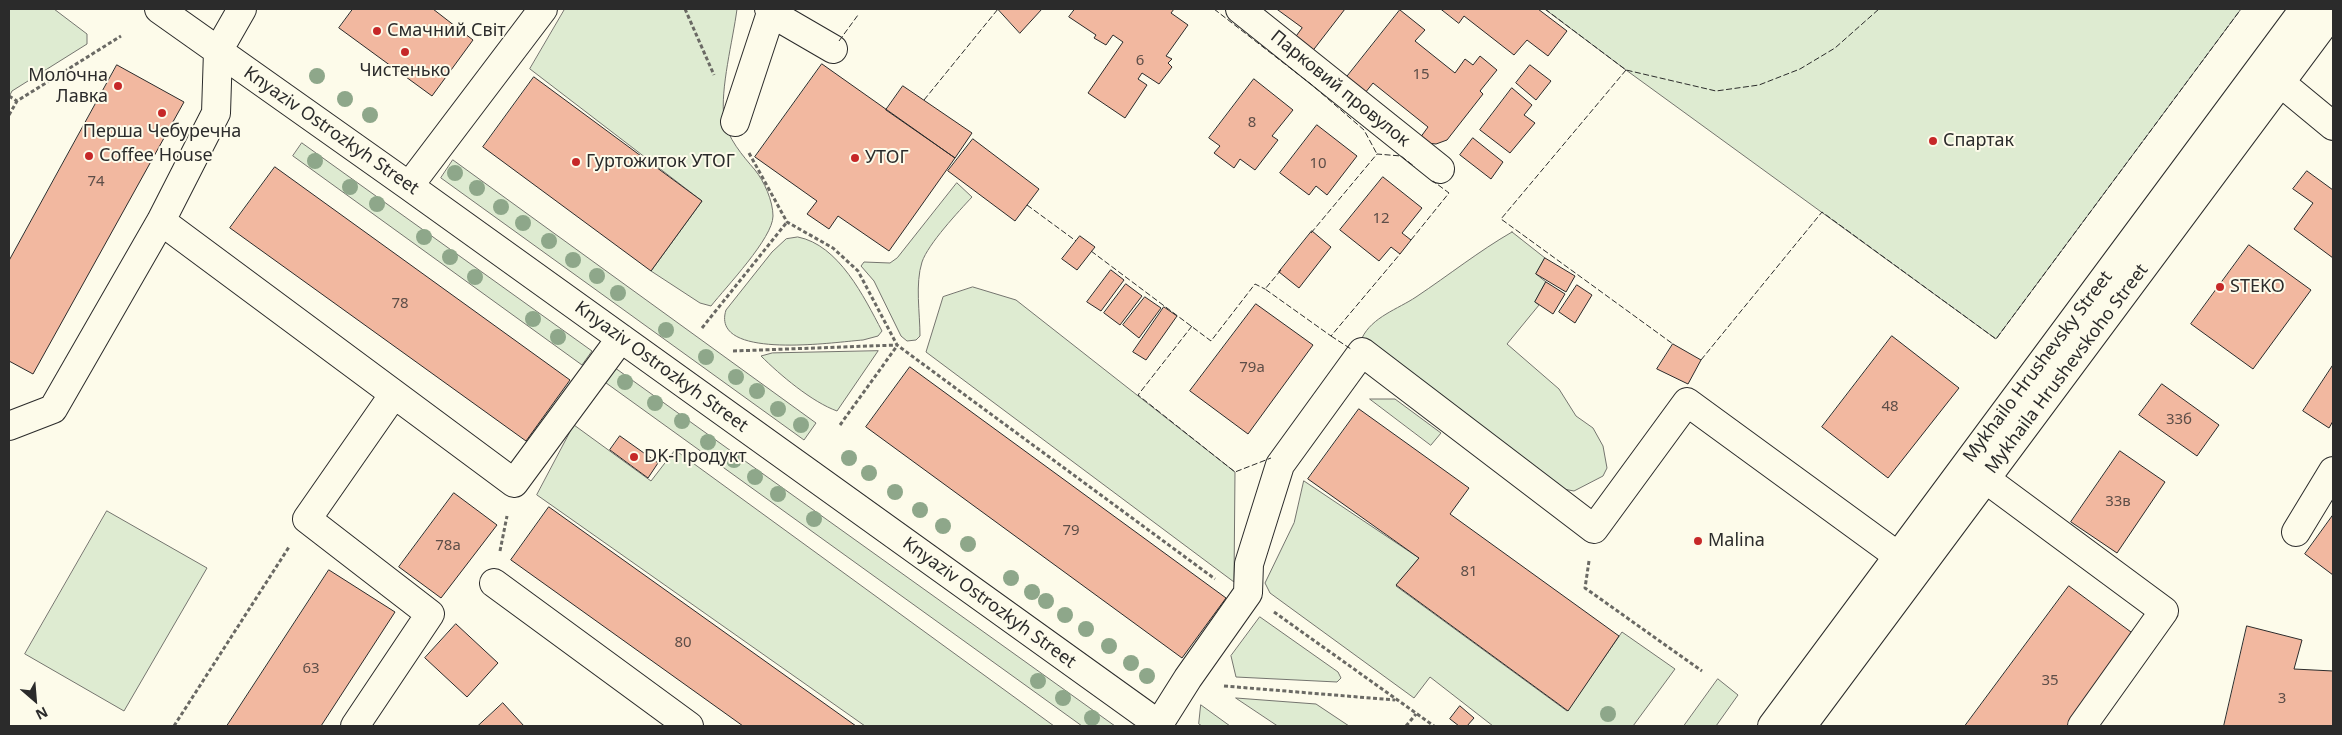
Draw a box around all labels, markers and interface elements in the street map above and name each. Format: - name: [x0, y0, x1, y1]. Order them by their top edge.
- place label: Смачний Світ: [387, 20, 506, 42]
- marker: Смачний Світ: [371, 25, 383, 37]
- street label: Парковий провулок: [1266, 26, 1414, 152]
- marker: Чистенько: [399, 46, 411, 58]
- house number: 6: [1136, 52, 1144, 70]
- place label: Чистенько: [359, 60, 451, 82]
- street label: Knyaziv Ostrozkyh Street: [239, 62, 423, 200]
- place label: Молочна Лавка: [28, 65, 108, 108]
- house number: 15: [1412, 66, 1430, 84]
- marker: Молочна Лавка: [112, 80, 124, 92]
- marker: Перша Чебуречна: [156, 107, 168, 119]
- house number: 8: [1248, 114, 1256, 132]
- place label: Перша Чебуречна: [83, 121, 241, 143]
- place label: Спартак: [1943, 130, 2014, 152]
- marker: Спартак: [1927, 135, 1939, 147]
- place label: Coffee House: [99, 145, 213, 167]
- place label: УТОГ: [865, 147, 909, 169]
- marker: Coffee House: [83, 150, 95, 162]
- place label: Гуртожиток УТОГ: [586, 151, 735, 173]
- marker: УТОГ: [849, 152, 861, 164]
- house number: 10: [1309, 155, 1327, 173]
- marker: Гуртожиток УТОГ: [570, 156, 582, 168]
- house number: 74: [87, 173, 105, 191]
- house number: 12: [1372, 210, 1390, 228]
- street label: Mykhaila Hrushevskoho Street: [1981, 260, 2153, 478]
- street label: Mykhailo Hrushevsky Street: [1959, 267, 2117, 467]
- place label: STEKO: [2230, 276, 2285, 298]
- marker: STEKO: [2214, 281, 2226, 293]
- house number: 78: [391, 295, 409, 313]
- street label: Knyaziv Ostrozkyh Street: [570, 297, 752, 437]
- house number: 79а: [1239, 359, 1265, 377]
- house number: 48: [1881, 398, 1899, 416]
- house number: 33б: [2166, 411, 2192, 429]
- place label: DK-Продукт: [644, 446, 747, 468]
- marker: DK-Продукт: [628, 451, 640, 463]
- house number: 33в: [2105, 493, 2131, 511]
- house number: 79: [1062, 522, 1080, 540]
- place label: Malina: [1708, 530, 1765, 552]
- street label: Knyaziv Ostrozkyh Street: [898, 533, 1080, 673]
- marker: Malina: [1692, 535, 1704, 547]
- house number: 78а: [435, 537, 461, 555]
- house number: 81: [1460, 563, 1478, 581]
- house number: 80: [674, 634, 692, 652]
- house number: 63: [302, 660, 320, 678]
- house number: 35: [2041, 672, 2059, 690]
- north arrow: [10, 675, 60, 725]
- house number: 3: [2278, 690, 2286, 708]
- text: N: [33, 703, 51, 725]

